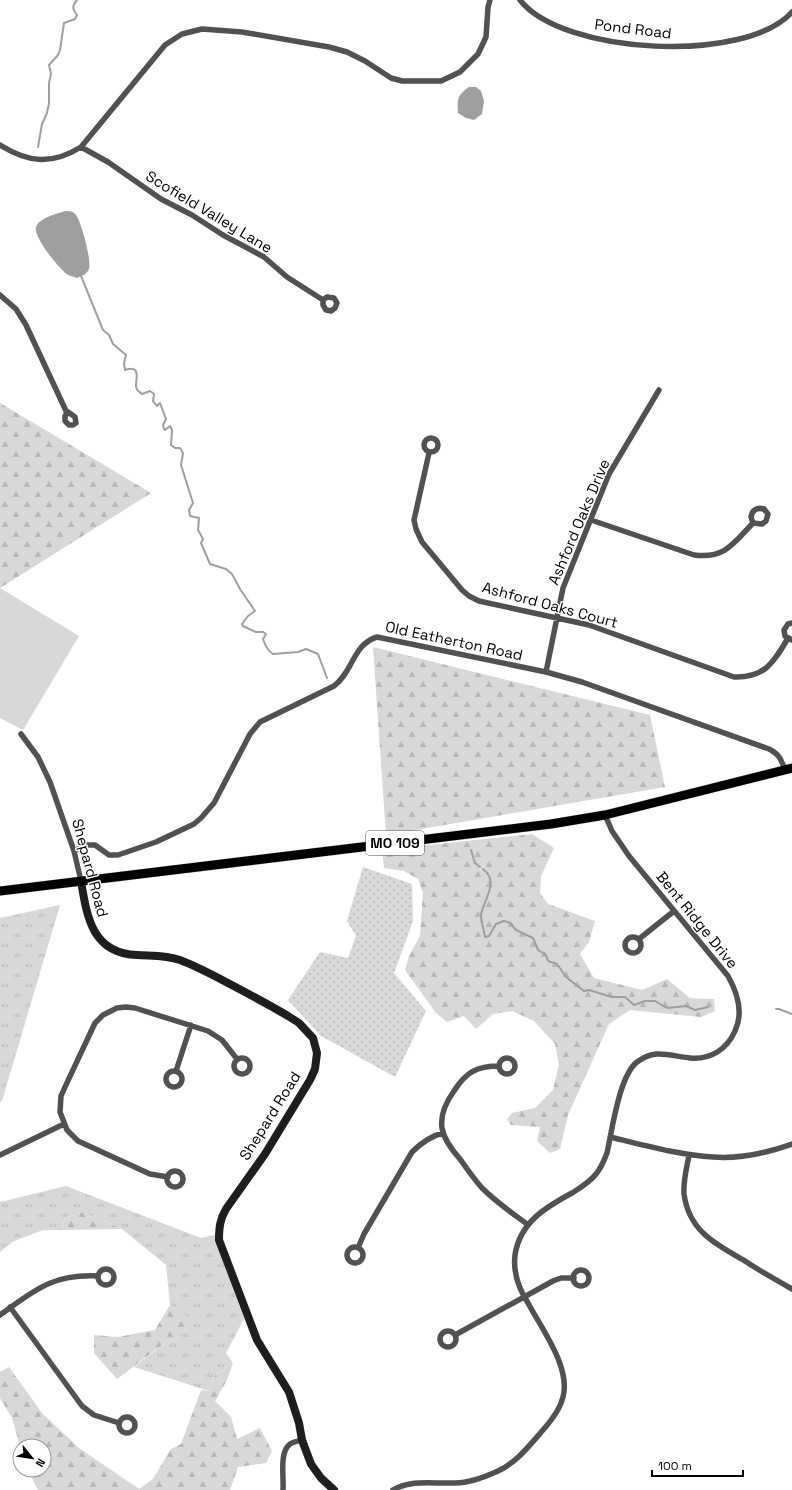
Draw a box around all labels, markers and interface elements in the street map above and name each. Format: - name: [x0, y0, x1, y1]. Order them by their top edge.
- street label: Pond Road: [593, 14, 673, 43]
- street label: Scofield Valley Lane: [142, 166, 276, 257]
- street label: Ashford Oaks Drive: [543, 456, 614, 588]
- street label: Ashford Oaks Court: [480, 577, 620, 632]
- street label: Old Eatherton Road: [384, 617, 525, 664]
- street label: Shepard Road: [68, 816, 113, 919]
- road number: MO 109: [366, 831, 424, 855]
- street label: Bent Ridge Drive: [652, 867, 742, 972]
- street label: Shepard Road: [235, 1068, 304, 1164]
- north arrow: [12, 1438, 52, 1478]
- scale bar: [652, 1452, 743, 1478]
- text: N: [33, 1456, 49, 1470]
- text: 100 m: [658, 1458, 692, 1474]

